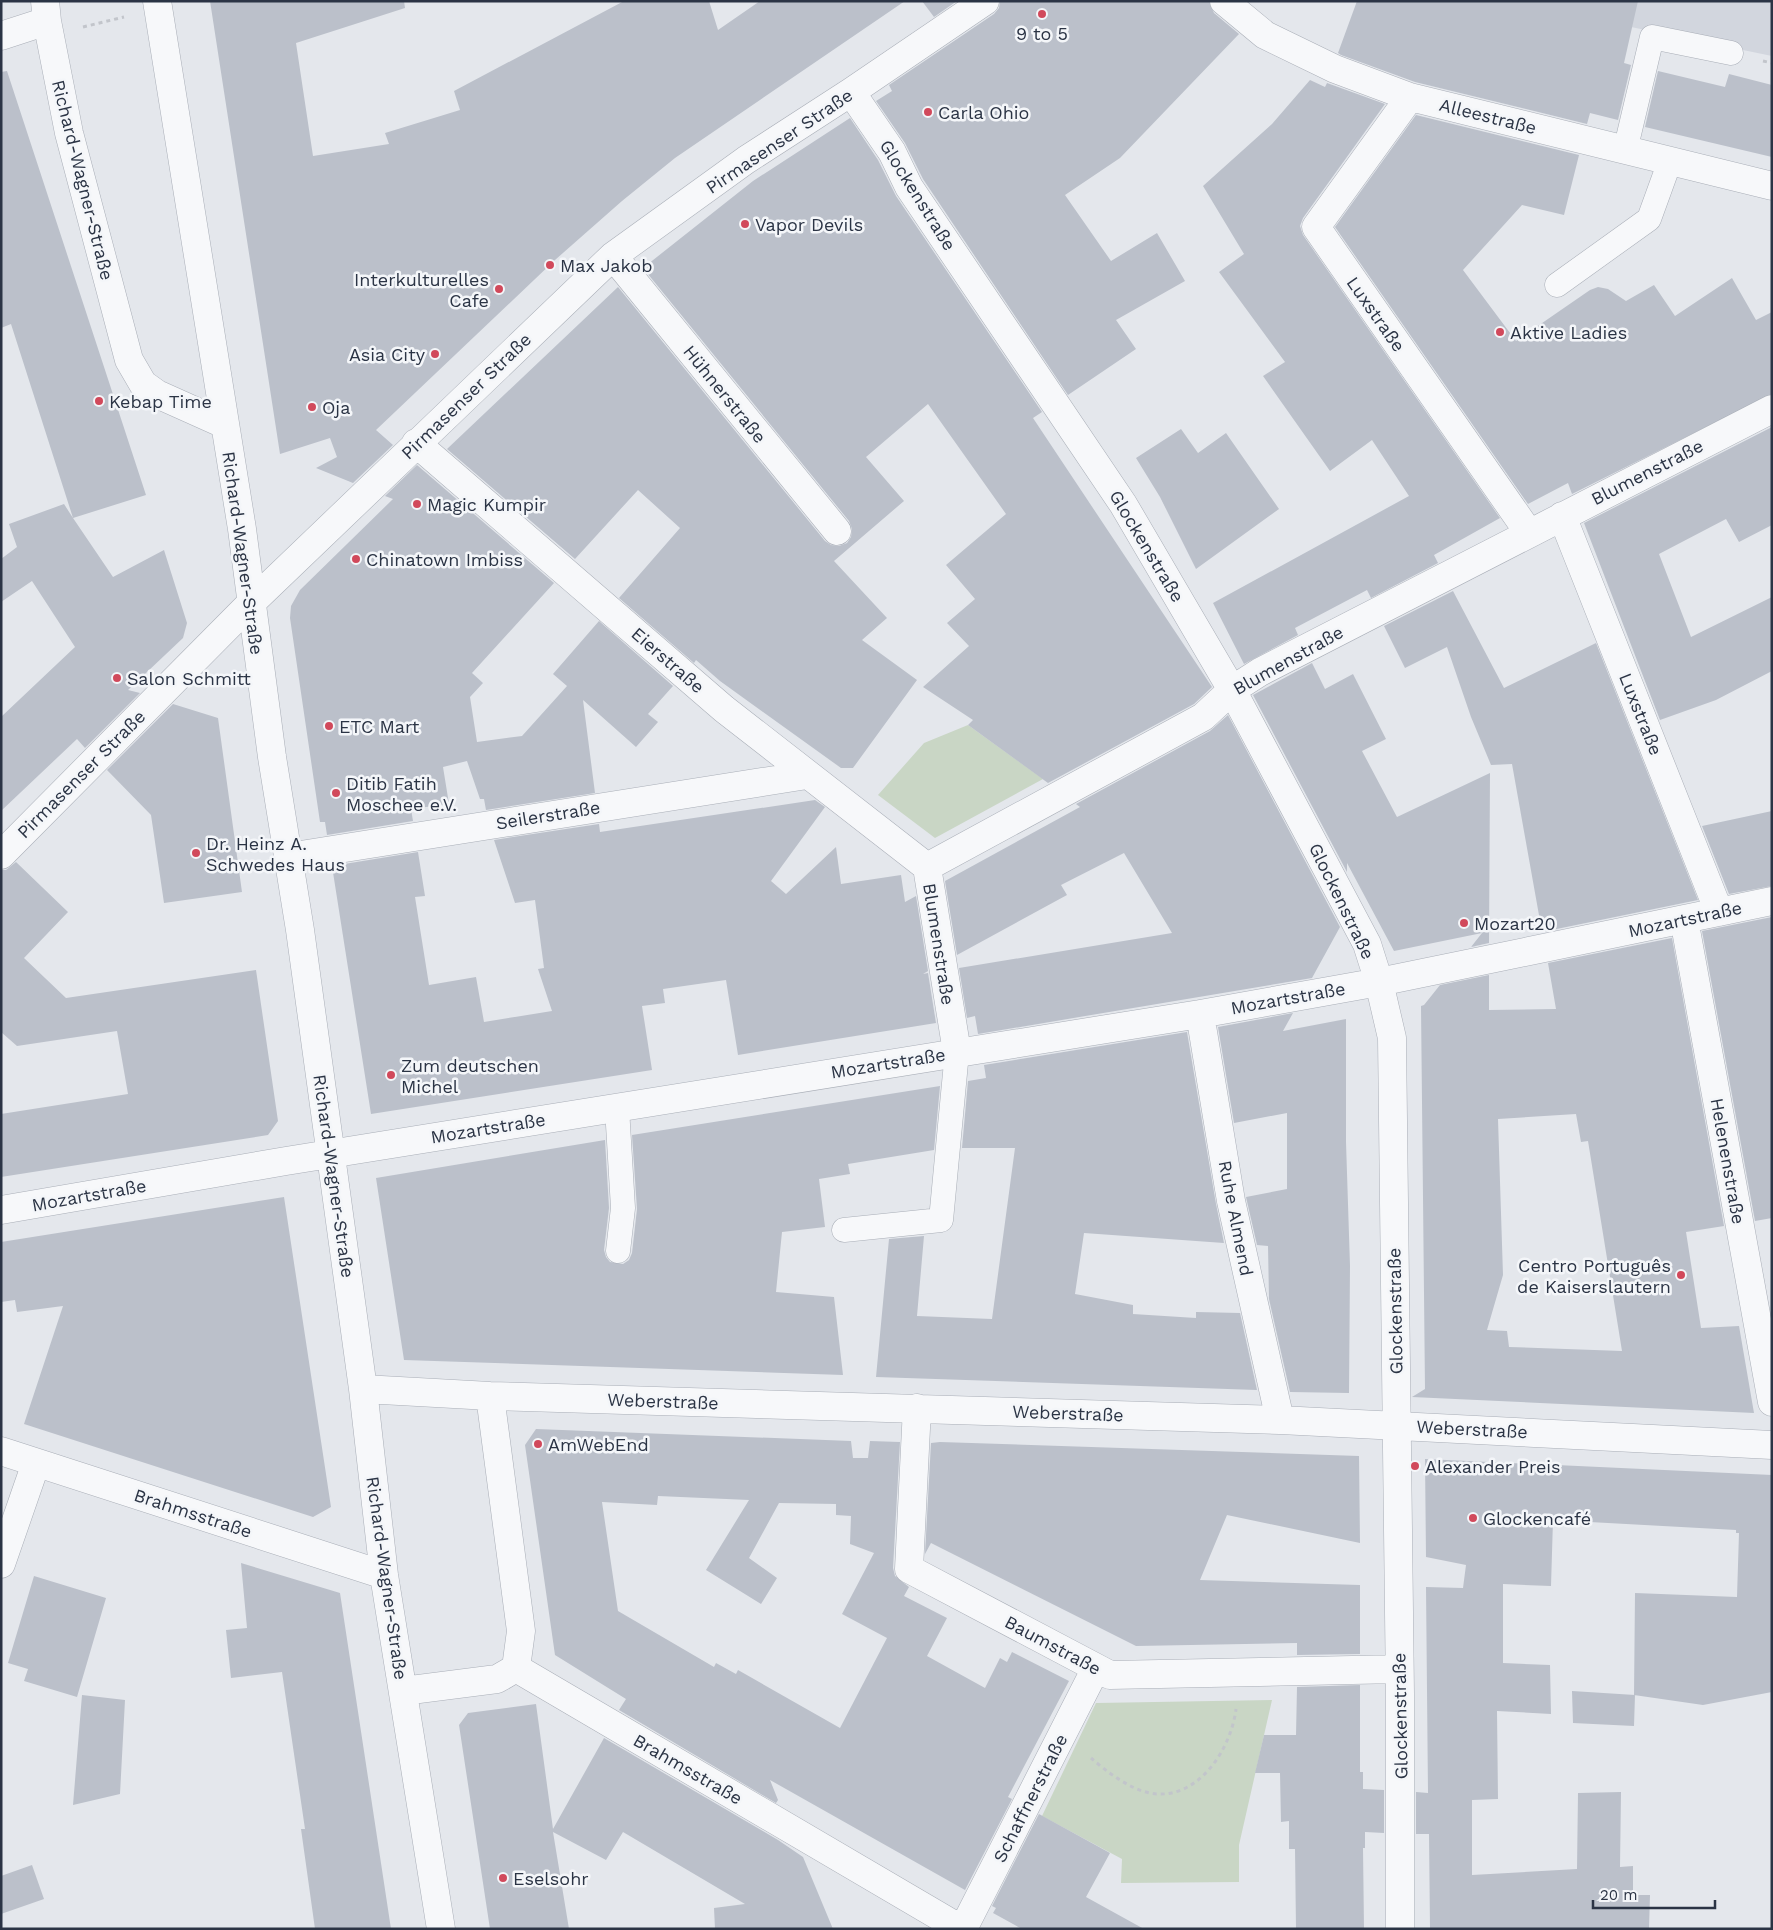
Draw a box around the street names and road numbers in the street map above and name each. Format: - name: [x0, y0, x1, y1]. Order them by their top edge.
- street label: Richard-Wagner-Straße: [48, 78, 118, 282]
- street label: Pirmasenser Straße: [702, 84, 856, 198]
- street label: Alleestraße: [1437, 94, 1539, 138]
- street label: Glockenstraße: [876, 136, 960, 254]
- street label: Luxstraße: [1342, 272, 1410, 356]
- street label: Pirmasenser Straße: [397, 329, 535, 463]
- street label: Hühnerstraße: [679, 341, 771, 447]
- street label: Blumenstraße: [1587, 435, 1707, 509]
- street label: Richard-Wagner-Straße: [218, 450, 268, 656]
- street label: Glockenstraße: [1105, 486, 1189, 606]
- street label: Blumenstraße: [1229, 621, 1347, 699]
- street label: Eierstraße: [627, 623, 709, 697]
- street label: Luxstraße: [1615, 670, 1667, 758]
- street label: Pirmasenser Straße: [13, 706, 149, 842]
- street label: Seilerstraße: [494, 796, 602, 834]
- street label: Glockenstraße: [1305, 839, 1379, 963]
- street label: Blumenstraße: [919, 882, 959, 1006]
- street label: Mozartstraße: [1626, 897, 1744, 941]
- street label: Mozartstraße: [1229, 978, 1347, 1018]
- street label: Mozartstraße: [829, 1044, 947, 1082]
- street label: Richard-Wagner-Straße: [309, 1073, 359, 1279]
- street label: Helenenstraße: [1707, 1096, 1749, 1226]
- street label: Mozartstraße: [429, 1109, 547, 1147]
- street label: Ruhe Almend: [1215, 1158, 1257, 1278]
- street label: Mozartstraße: [30, 1175, 148, 1215]
- street label: Glockenstraße: [1383, 1248, 1407, 1374]
- street label: Weberstraße: [607, 1389, 719, 1413]
- street label: Weberstraße: [1012, 1401, 1124, 1425]
- street label: Weberstraße: [1416, 1416, 1528, 1442]
- street label: Richard-Wagner-Straße: [362, 1475, 412, 1681]
- street label: Brahmsstraße: [131, 1484, 255, 1542]
- street label: Baumstraße: [1001, 1611, 1105, 1679]
- street label: Glockenstraße: [1388, 1653, 1412, 1779]
- street label: Brahmsstraße: [630, 1729, 746, 1809]
- street label: Schaffnerstraße: [989, 1730, 1071, 1866]

